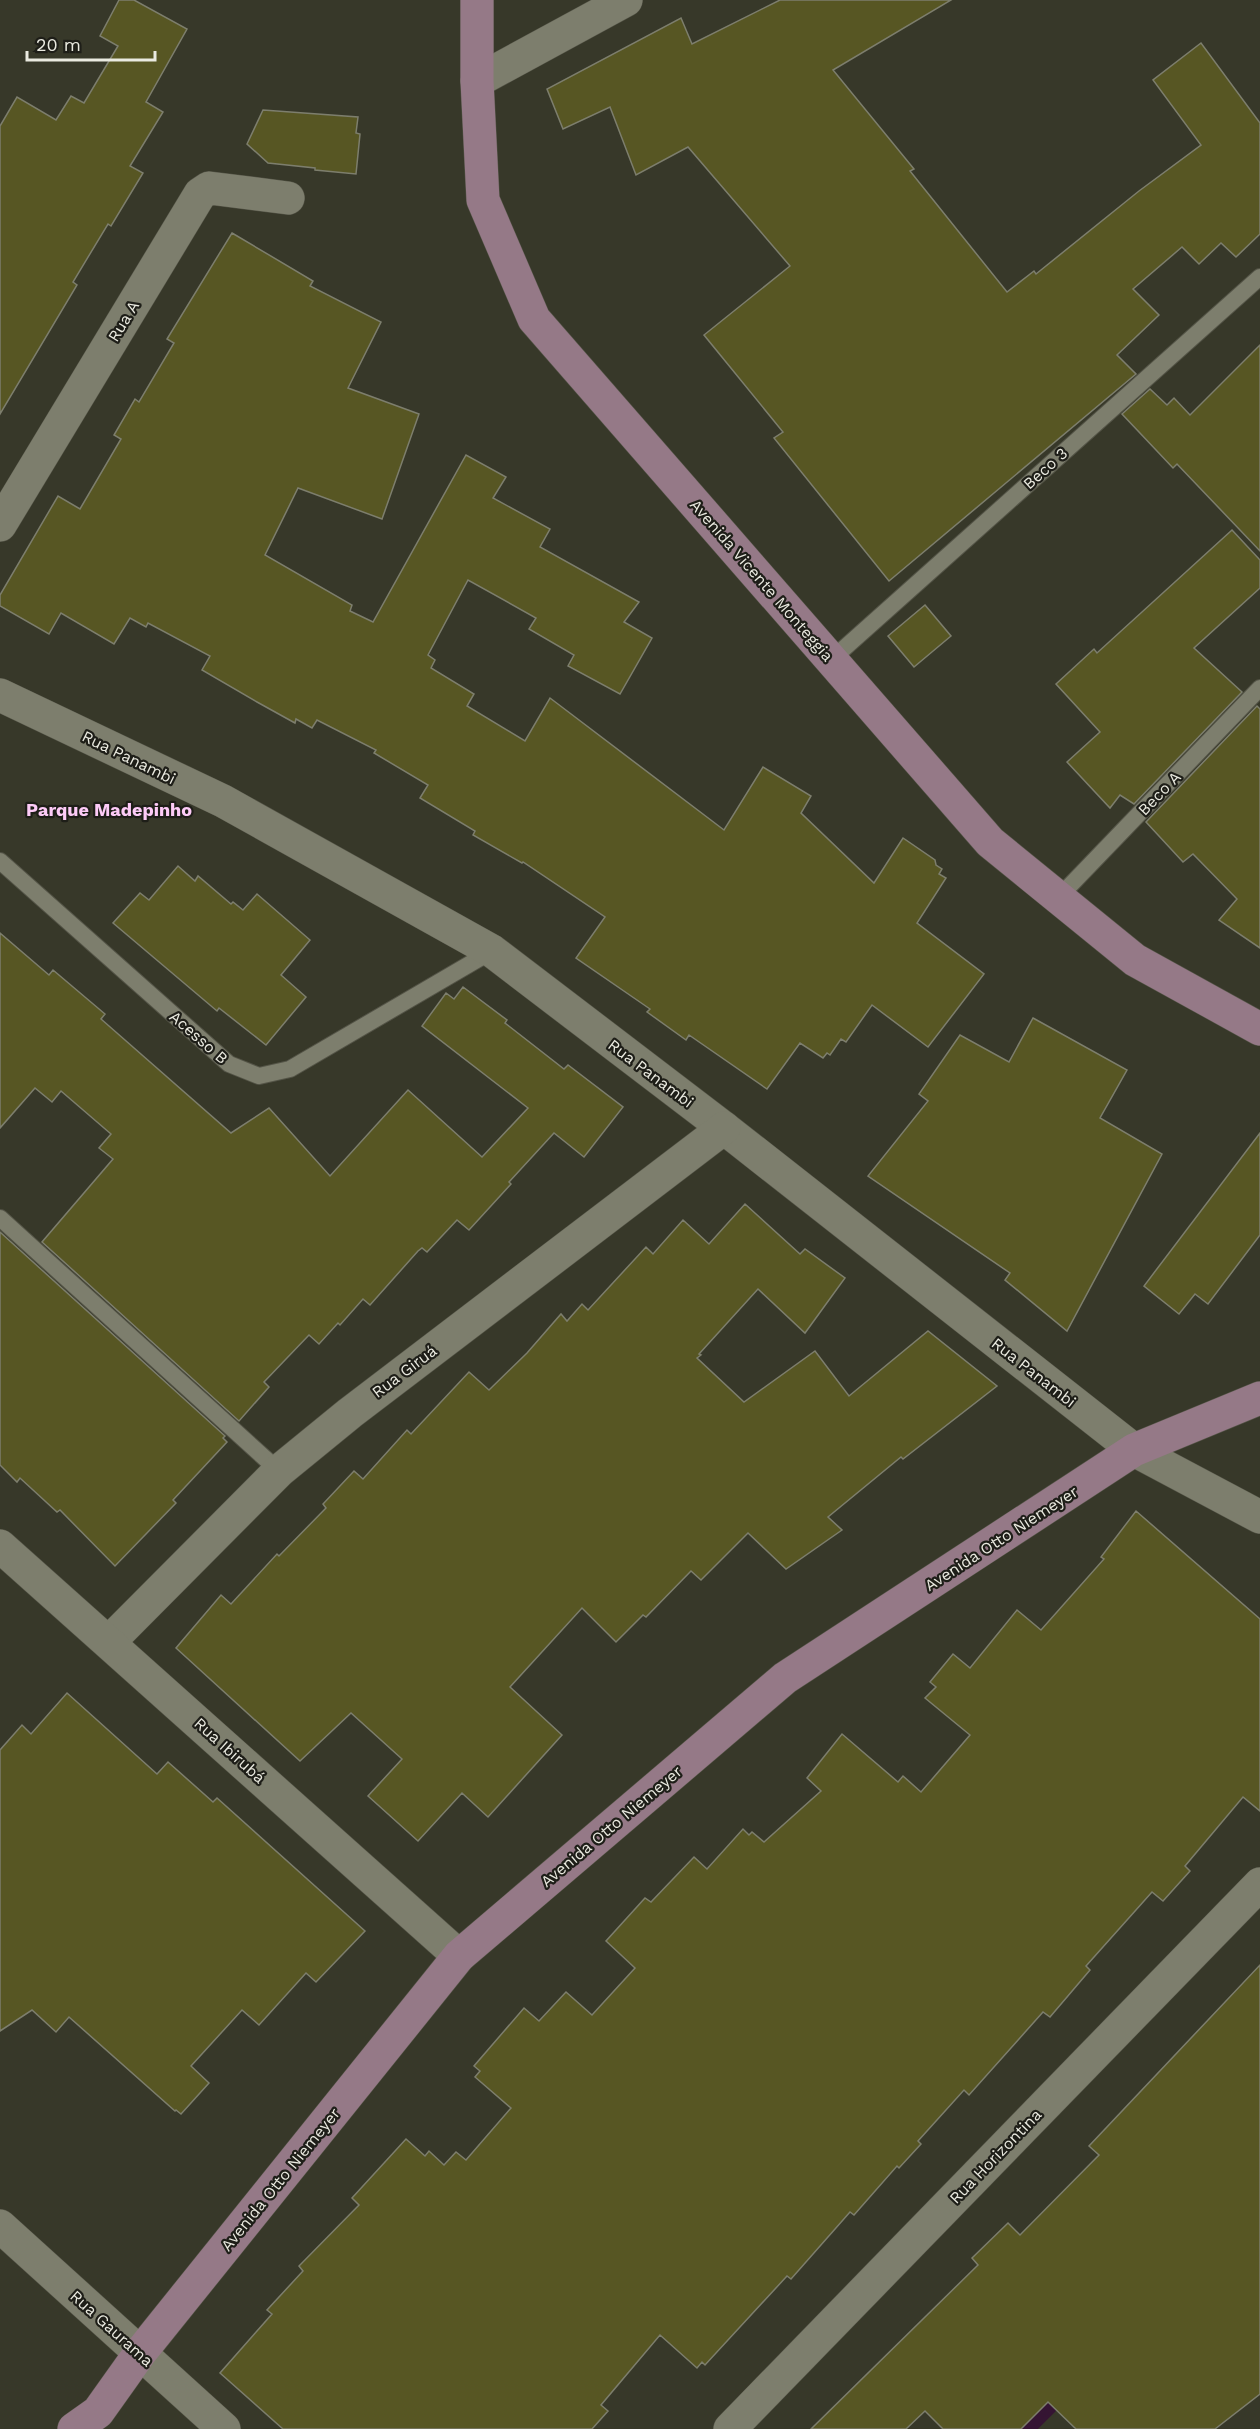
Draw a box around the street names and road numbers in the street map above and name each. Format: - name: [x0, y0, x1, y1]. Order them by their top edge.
- street label: Rua A: [104, 297, 143, 345]
- street label: Beco 3: [1019, 444, 1071, 493]
- street label: Avenida Vicente Monteggia: [686, 495, 837, 665]
- street label: Rua Panambi: [79, 727, 179, 788]
- street label: Beco A: [1134, 767, 1185, 819]
- street label: Acesso B: [166, 1007, 232, 1068]
- street label: Rua Panambi: [604, 1035, 697, 1112]
- street label: Rua Panambi: [988, 1334, 1080, 1411]
- street label: Rua Giruá: [368, 1341, 440, 1402]
- street label: Avenida Otto Niemeyer: [921, 1482, 1082, 1595]
- street label: Rua Ibirubá: [190, 1714, 269, 1787]
- street label: Avenida Otto Niemeyer: [537, 1761, 686, 1891]
- street label: Avenida Otto Niemeyer: [217, 2104, 344, 2255]
- street label: Rua Horizontina: [945, 2105, 1045, 2208]
- street label: Rua Gaurama: [66, 2286, 157, 2370]

